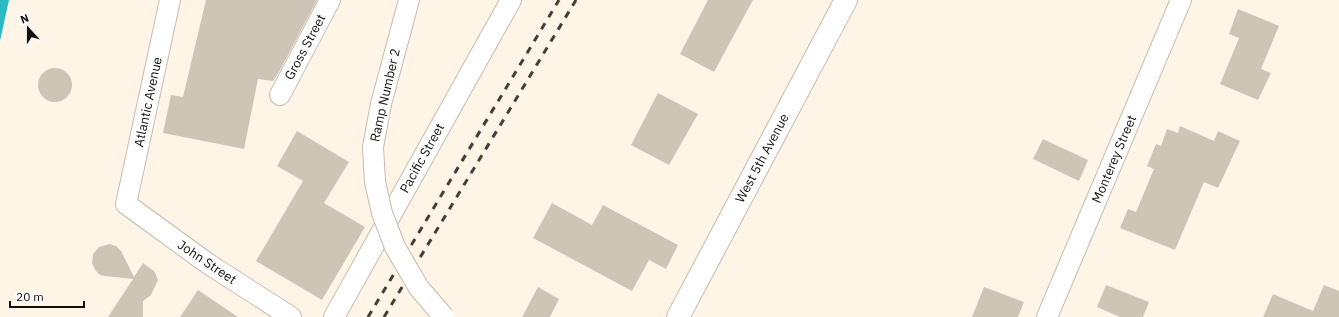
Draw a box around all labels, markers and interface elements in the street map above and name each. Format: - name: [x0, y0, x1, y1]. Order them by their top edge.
- north arrow: [8, 8, 48, 48]
- text: N: [18, 11, 31, 27]
- street label: Gross Street: [281, 11, 329, 83]
- street label: Ramp Number 2: [366, 47, 404, 143]
- street label: Atlantic Avenue: [130, 55, 166, 149]
- street label: West 5th Avenue: [731, 110, 793, 206]
- street label: Monterey Street: [1088, 112, 1140, 206]
- street label: Pacific Street: [396, 120, 448, 196]
- street label: John Street: [174, 236, 240, 288]
- scale bar: [10, 283, 84, 309]
- text: 20 m: [16, 289, 44, 304]

